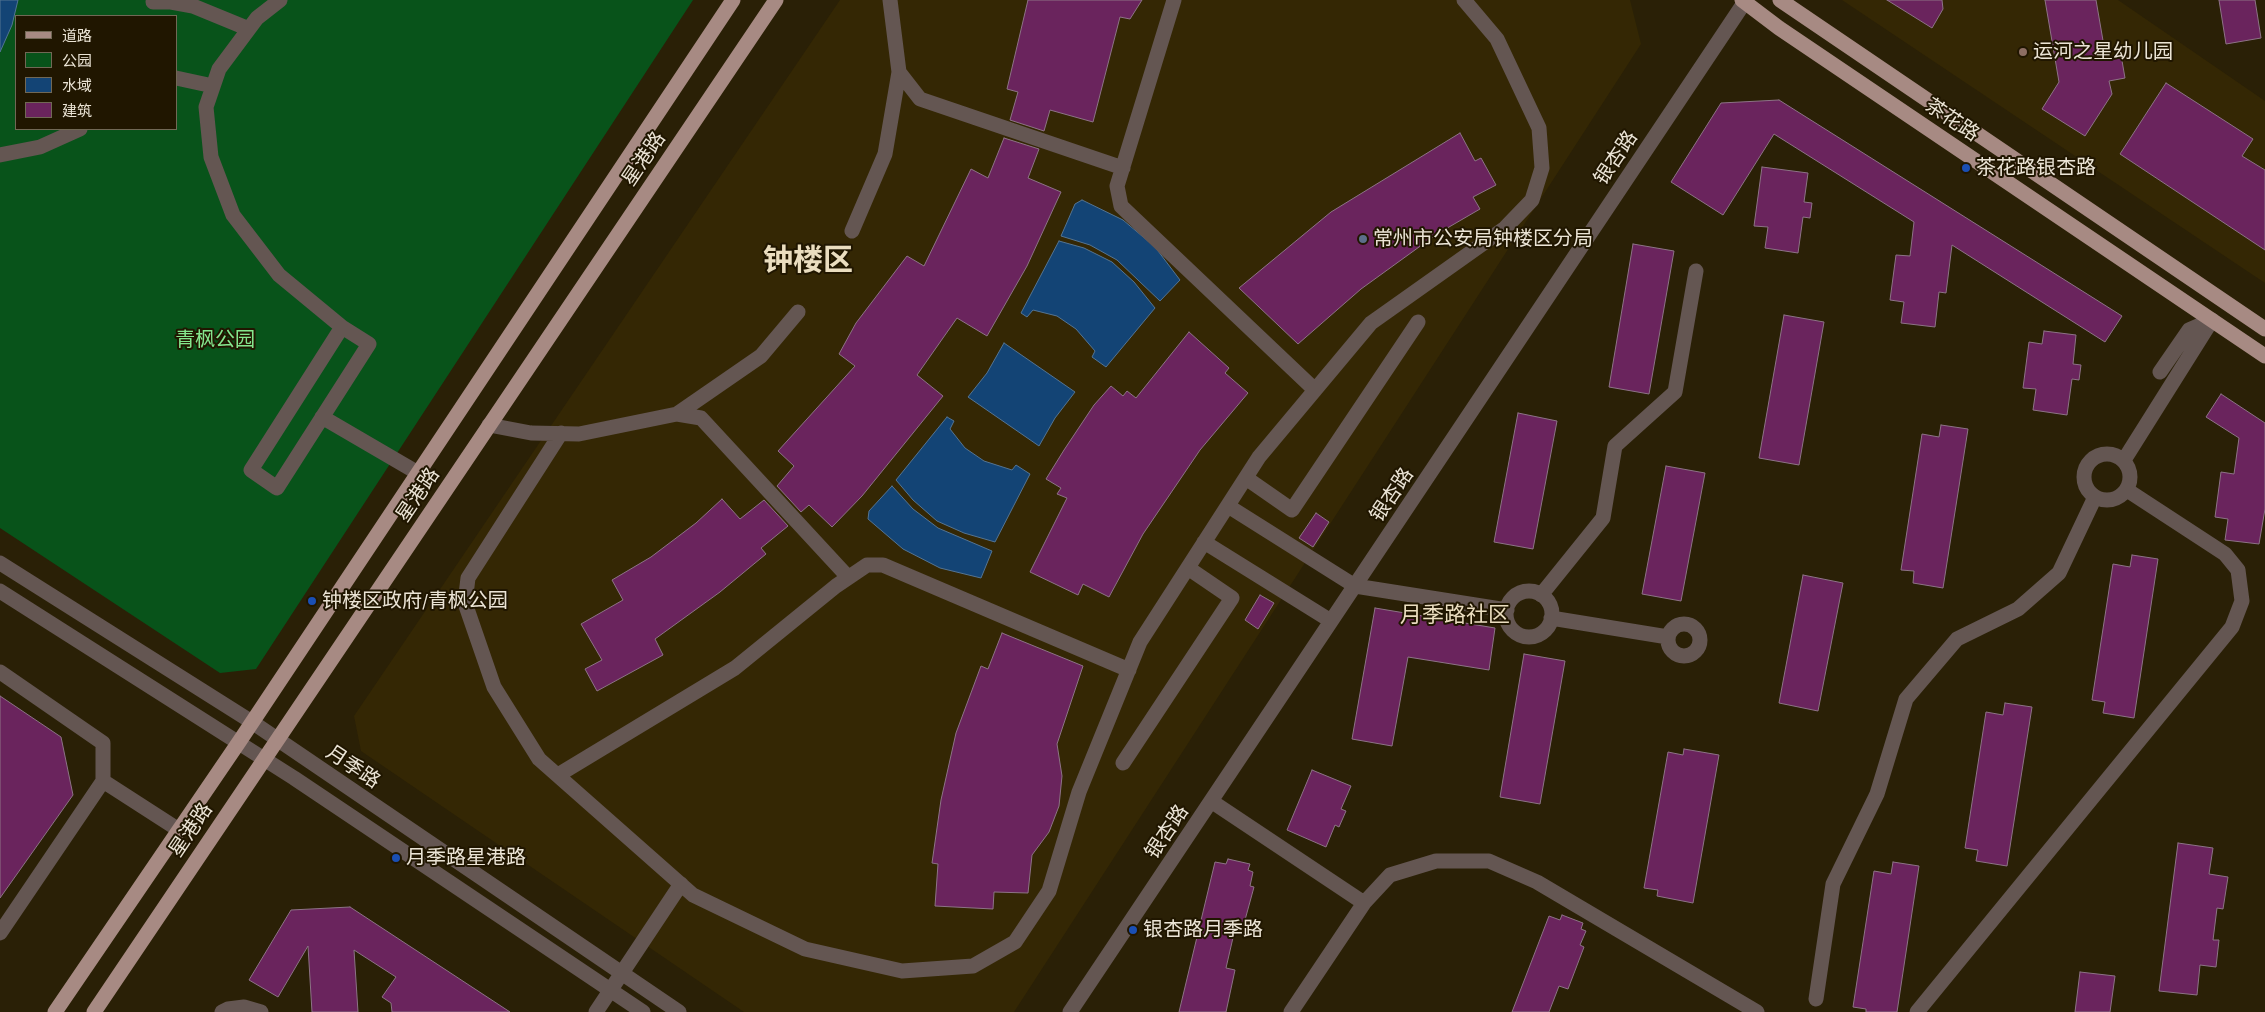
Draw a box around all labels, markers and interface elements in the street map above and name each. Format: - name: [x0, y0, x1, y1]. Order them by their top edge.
- legend: [15, 15, 178, 130]
- text: 道路: [62, 29, 92, 44]
- place label: 运河之星幼儿园: [2033, 40, 2173, 64]
- marker: 运河之星幼儿园: [2017, 46, 2029, 58]
- text: 公园: [62, 54, 92, 69]
- text: 水域: [62, 79, 92, 94]
- street label: 茶花路: [1920, 93, 1984, 147]
- text: 建筑: [62, 104, 92, 119]
- street label: 银杏路: [1589, 126, 1643, 190]
- street label: 星港路: [617, 127, 671, 191]
- place label: 茶花路银杏路: [1976, 156, 2096, 180]
- marker: 茶花路银杏路: [1960, 162, 1972, 174]
- place label: 常州市公安局钟楼区分局: [1373, 227, 1593, 251]
- marker: 常州市公安局钟楼区分局: [1357, 233, 1369, 245]
- district label: 钟楼区: [763, 243, 853, 279]
- park label: 青枫公园: [175, 328, 255, 352]
- street label: 星港路: [391, 463, 445, 527]
- street label: 银杏路: [1365, 463, 1419, 527]
- place label: 钟楼区政府/青枫公园: [322, 589, 508, 613]
- marker: 钟楼区政府/青枫公园: [306, 595, 318, 607]
- district label: 月季路社区: [1400, 602, 1510, 628]
- street label: 月季路: [321, 740, 385, 794]
- street label: 星港路: [164, 798, 218, 862]
- street label: 银杏路: [1140, 800, 1194, 864]
- place label: 月季路星港路: [406, 846, 526, 870]
- marker: 月季路星港路: [390, 852, 402, 864]
- place label: 银杏路月季路: [1143, 918, 1263, 942]
- marker: 银杏路月季路: [1127, 924, 1139, 936]

